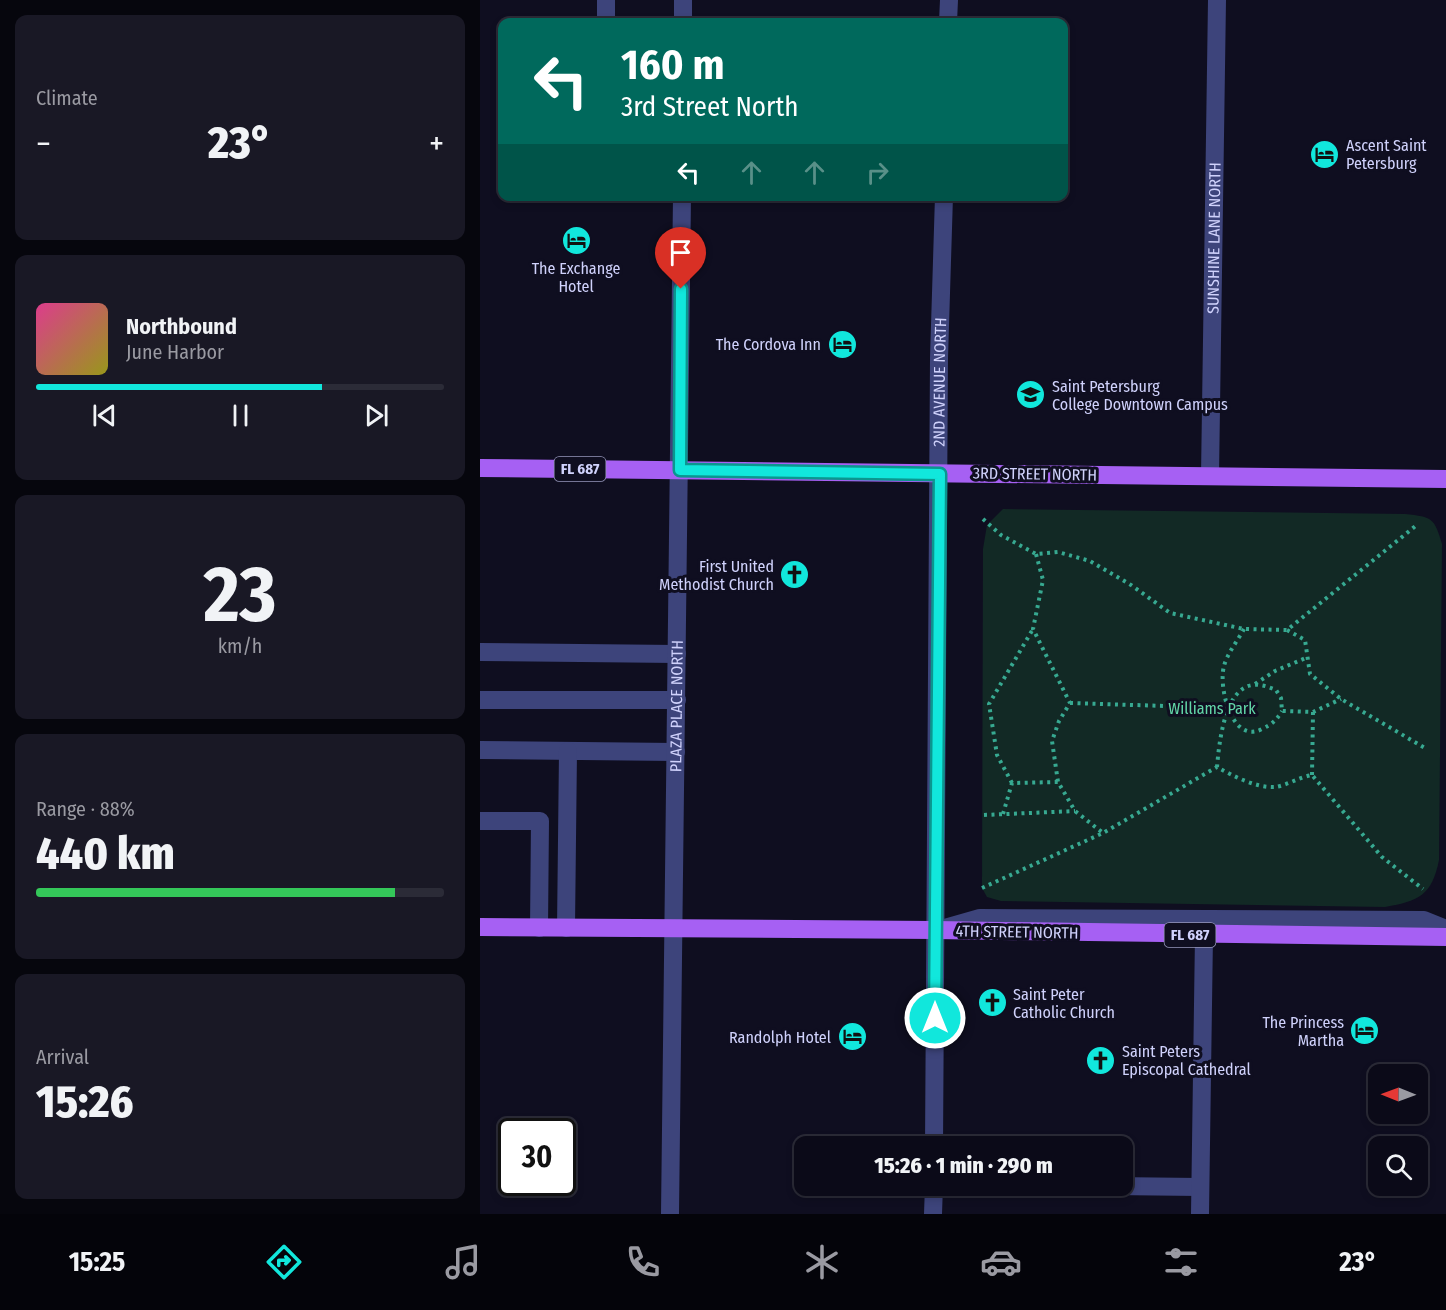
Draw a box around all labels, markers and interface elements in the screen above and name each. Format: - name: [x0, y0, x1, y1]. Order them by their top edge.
- text: 160 m: [621, 40, 724, 90]
- icon: left: [522, 42, 600, 120]
- text: Climate: [36, 86, 98, 110]
- text: 3rd Street North: [621, 91, 798, 123]
- text: 23°: [208, 116, 272, 170]
- text: −: [36, 124, 51, 164]
- text: +: [429, 124, 444, 164]
- place label: Ascent Saint Petersburg: [1346, 136, 1427, 173]
- hotel icon: Ascent Saint Petersburg: [1309, 138, 1341, 170]
- icon: left: [672, 156, 705, 189]
- icon: ahead: [735, 156, 768, 189]
- icon: ahead: [798, 156, 831, 189]
- icon: right: [861, 156, 894, 189]
- street label: SUNSHINE LANE NORTH: [1203, 162, 1224, 314]
- hotel icon: The Exchange Hotel: [560, 224, 592, 256]
- pin: [655, 227, 706, 289]
- icon: arrive: [664, 236, 697, 269]
- place label: The Exchange Hotel: [532, 259, 620, 296]
- text: Northbound: [126, 313, 237, 340]
- street label: 2ND AVENUE NORTH: [929, 317, 950, 447]
- hotel icon: The Cordova Inn: [826, 328, 858, 360]
- place label: The Cordova Inn: [716, 335, 821, 354]
- text: June Harbor: [126, 340, 224, 364]
- place label: Saint Petersburg College Downtown Campus: [1052, 377, 1228, 414]
- school or university icon: Saint Petersburg College Downtown Campus: [1015, 379, 1047, 411]
- icon: previous: [88, 399, 121, 432]
- icon: pause: [224, 399, 257, 432]
- icon: next: [360, 399, 393, 432]
- road number: FL 687: [554, 457, 606, 481]
- street label: 3RD STREET NORTH: [973, 463, 1097, 485]
- text: 23: [203, 548, 277, 642]
- place label: First United Methodist Church: [659, 557, 774, 594]
- church icon: First United Methodist Church: [779, 559, 811, 591]
- text: km/h: [218, 634, 262, 658]
- street label: PLAZA PLACE NORTH: [666, 640, 686, 772]
- park label: Williams Park: [1168, 699, 1256, 718]
- text: Range · 88%: [36, 797, 135, 821]
- text: 440 km: [36, 827, 175, 881]
- street label: 4TH STREET NORTH: [955, 921, 1079, 943]
- road number: FL 687: [1164, 923, 1216, 947]
- place label: Saint Peter Catholic Church: [1013, 985, 1115, 1022]
- position arrow: [903, 986, 967, 1050]
- church icon: Saint Peter Catholic Church: [976, 987, 1008, 1019]
- place label: The Princess Martha: [1262, 1013, 1344, 1050]
- hotel icon: The Princess Martha: [1349, 1015, 1381, 1047]
- hotel icon: Randolph Hotel: [836, 1021, 868, 1053]
- place label: Randolph Hotel: [729, 1028, 831, 1047]
- place label: Saint Peters Episcopal Cathedral: [1122, 1042, 1251, 1079]
- church icon: Saint Peters Episcopal Cathedral: [1085, 1044, 1117, 1076]
- text: Arrival: [36, 1045, 89, 1069]
- north arrow: [1368, 1064, 1428, 1124]
- map controls: [1368, 1064, 1428, 1196]
- text: 15:26: [36, 1075, 134, 1129]
- speed limit sign: 30: [498, 1118, 576, 1196]
- button: search: [1368, 1136, 1428, 1196]
- text: 15:26 · 1 min · 290 m: [874, 1152, 1053, 1179]
- icon: directions: [263, 1241, 305, 1283]
- icon: music: [442, 1241, 484, 1283]
- icon: phone: [622, 1241, 664, 1283]
- icon: climate: [801, 1241, 843, 1283]
- icon: car: [980, 1241, 1022, 1283]
- icon: filters: [1160, 1241, 1202, 1283]
- text: 15:25: [69, 1246, 125, 1278]
- text: 23°: [1339, 1246, 1377, 1278]

